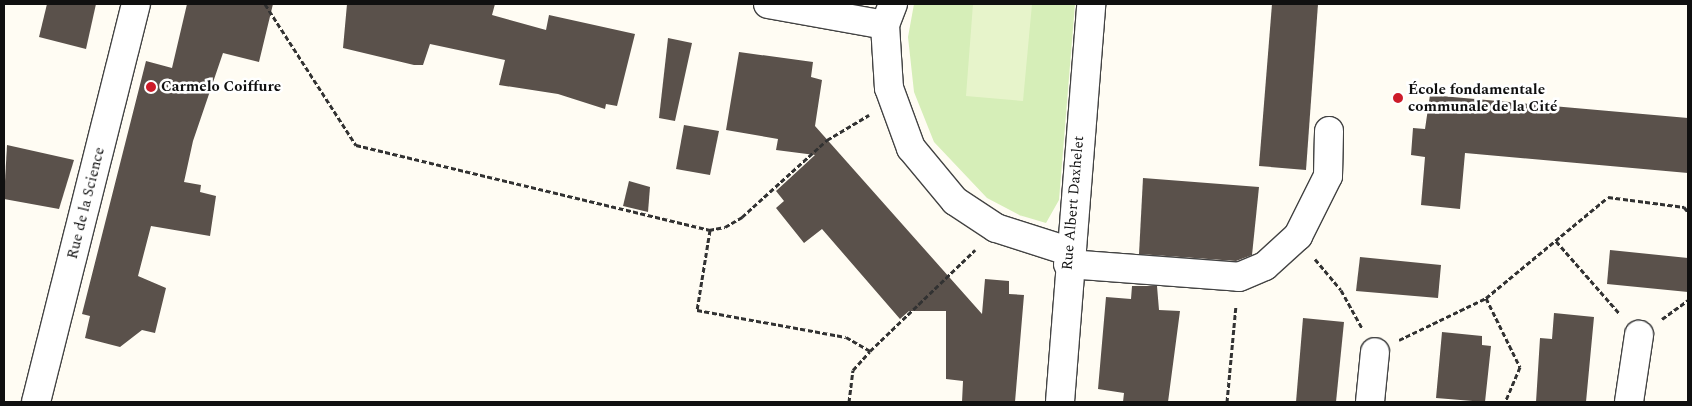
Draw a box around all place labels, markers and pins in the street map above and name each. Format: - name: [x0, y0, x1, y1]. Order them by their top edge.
- place label: Carmelo Coiffure: [161, 78, 281, 96]
- place label: École fondamentale communale de la Cité: [1408, 80, 1557, 115]
- marker: Carmelo Coiffure: [145, 81, 157, 93]
- marker: École fondamentale communale de la Cité: [1392, 92, 1404, 104]

